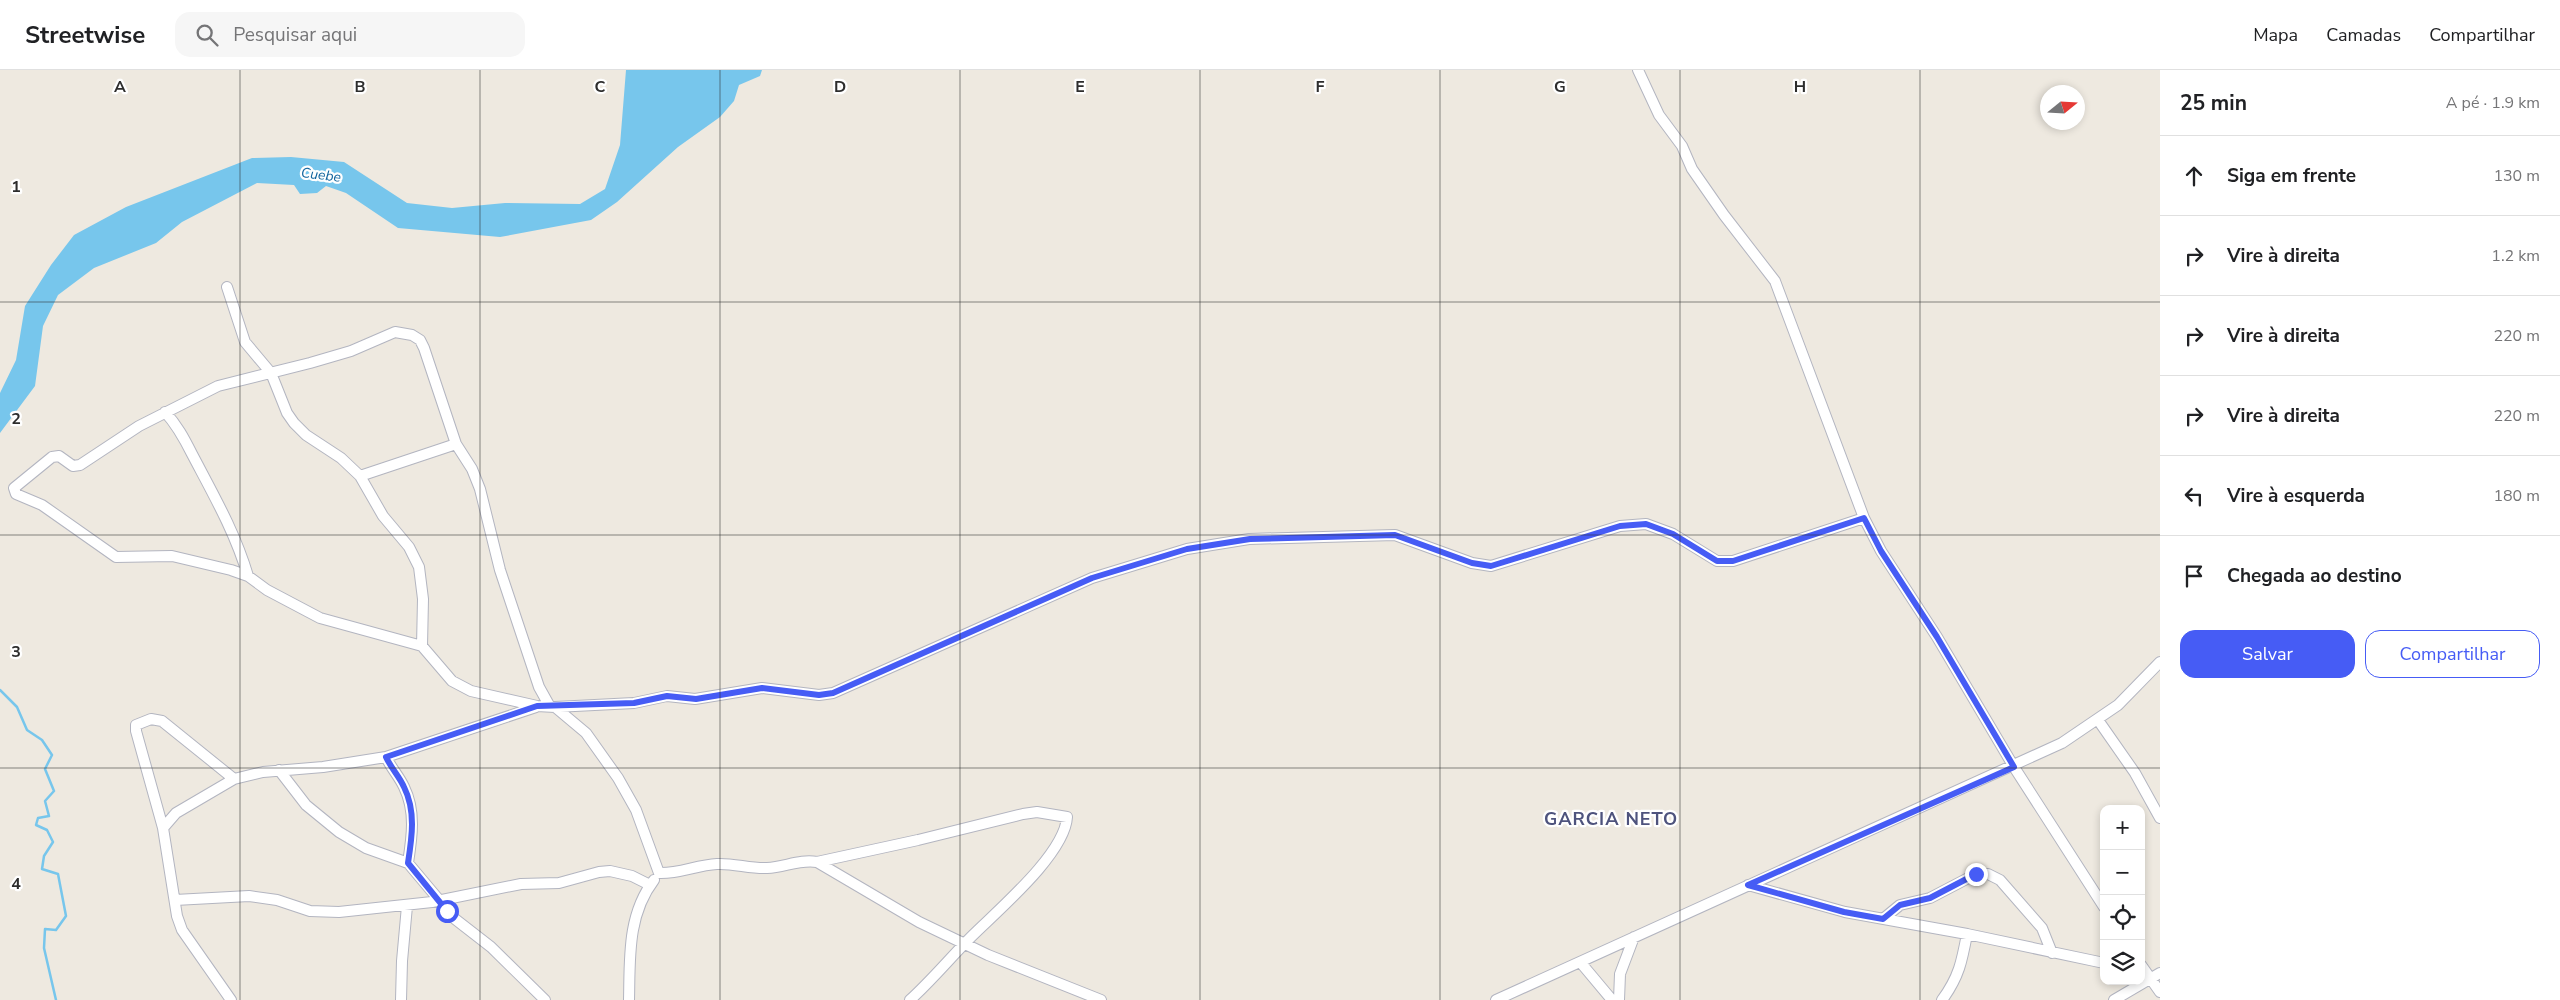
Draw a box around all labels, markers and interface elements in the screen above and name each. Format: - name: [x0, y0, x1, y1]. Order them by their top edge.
- search box: [175, 12, 525, 57]
- text: Streetwise: [25, 19, 145, 51]
- icon: search: [193, 21, 221, 49]
- text: Pesquisar aqui: [233, 22, 357, 48]
- text: Mapa: [2253, 23, 2298, 47]
- text: Camadas: [2326, 23, 2401, 47]
- text: Compartilhar: [2429, 23, 2535, 47]
- text: A: [114, 76, 126, 98]
- text: B: [354, 76, 366, 98]
- text: C: [595, 76, 606, 98]
- text: D: [834, 76, 846, 98]
- text: E: [1075, 76, 1085, 98]
- text: F: [1316, 76, 1325, 98]
- text: G: [1554, 76, 1566, 98]
- text: H: [1794, 76, 1806, 98]
- north arrow: [2040, 85, 2085, 130]
- text: 25 min: [2180, 89, 2247, 117]
- text: A pé · 1.9 km: [2446, 92, 2540, 114]
- icon: ahead: [2180, 162, 2208, 190]
- water label: Cuebe: [300, 163, 343, 187]
- text: Siga em frente: [2227, 163, 2356, 189]
- text: 130 m: [2493, 165, 2540, 187]
- text: 1: [11, 176, 21, 198]
- icon: right: [2180, 242, 2208, 270]
- text: Vire à direita: [2227, 243, 2340, 269]
- text: 1.2 km: [2491, 245, 2540, 267]
- icon: right: [2180, 322, 2208, 350]
- text: Vire à direita: [2227, 323, 2340, 349]
- text: 220 m: [2493, 325, 2540, 347]
- icon: right: [2180, 402, 2208, 430]
- text: Vire à direita: [2227, 403, 2340, 429]
- text: 220 m: [2493, 405, 2540, 427]
- text: 2: [11, 408, 21, 430]
- icon: left: [2180, 482, 2208, 510]
- text: Vire à esquerda: [2227, 483, 2365, 509]
- text: 180 m: [2493, 485, 2540, 507]
- icon: arrive: [2180, 562, 2208, 590]
- text: Chegada ao destino: [2227, 563, 2402, 589]
- button: Salvar: [2180, 630, 2355, 678]
- button: Compartilhar: [2365, 630, 2540, 678]
- text: 3: [11, 641, 21, 663]
- map controls: [2100, 805, 2145, 985]
- button: +: [2100, 805, 2145, 850]
- district label: GARCIA NETO: [1544, 807, 1678, 831]
- button: −: [2100, 850, 2145, 895]
- route end: [1965, 863, 1988, 886]
- text: 4: [11, 873, 21, 895]
- button: locate: [2100, 895, 2145, 940]
- route start: [436, 900, 459, 923]
- button: layers: [2100, 940, 2145, 985]

